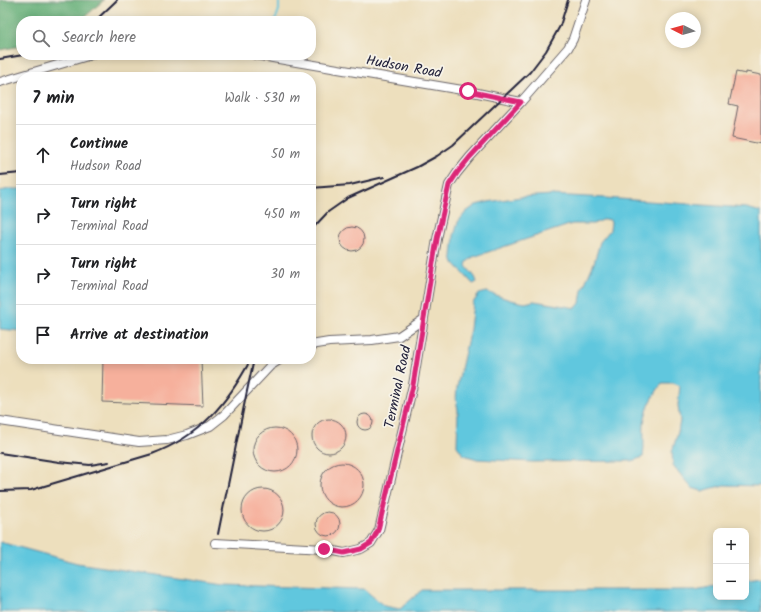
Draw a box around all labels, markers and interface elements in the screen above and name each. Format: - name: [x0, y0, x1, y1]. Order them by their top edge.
- north arrow: [665, 12, 701, 48]
- search box: [16, 16, 316, 60]
- text: Search here: [62, 26, 136, 50]
- icon: search: [30, 27, 52, 49]
- street label: Hudson Road: [364, 50, 445, 85]
- route start: [459, 82, 477, 100]
- text: 7 min: [32, 85, 74, 112]
- text: Walk · 530 m: [224, 88, 300, 109]
- text: Continue: [70, 132, 128, 156]
- icon: ahead: [32, 144, 54, 166]
- text: 50 m: [271, 144, 300, 165]
- text: Hudson Road: [70, 156, 141, 177]
- text: Turn right: [70, 192, 137, 216]
- icon: right: [32, 204, 54, 226]
- text: 450 m: [264, 204, 300, 225]
- text: Terminal Road: [70, 216, 148, 237]
- text: Turn right: [70, 252, 137, 276]
- icon: right: [32, 264, 54, 286]
- text: 30 m: [271, 264, 300, 285]
- text: Terminal Road: [70, 276, 148, 297]
- text: Arrive at destination: [70, 323, 209, 347]
- icon: arrive: [32, 324, 54, 346]
- street label: Terminal Road: [379, 343, 418, 430]
- map controls: [713, 528, 749, 600]
- button: +: [713, 528, 749, 564]
- route end: [315, 540, 333, 558]
- button: −: [713, 564, 749, 600]

